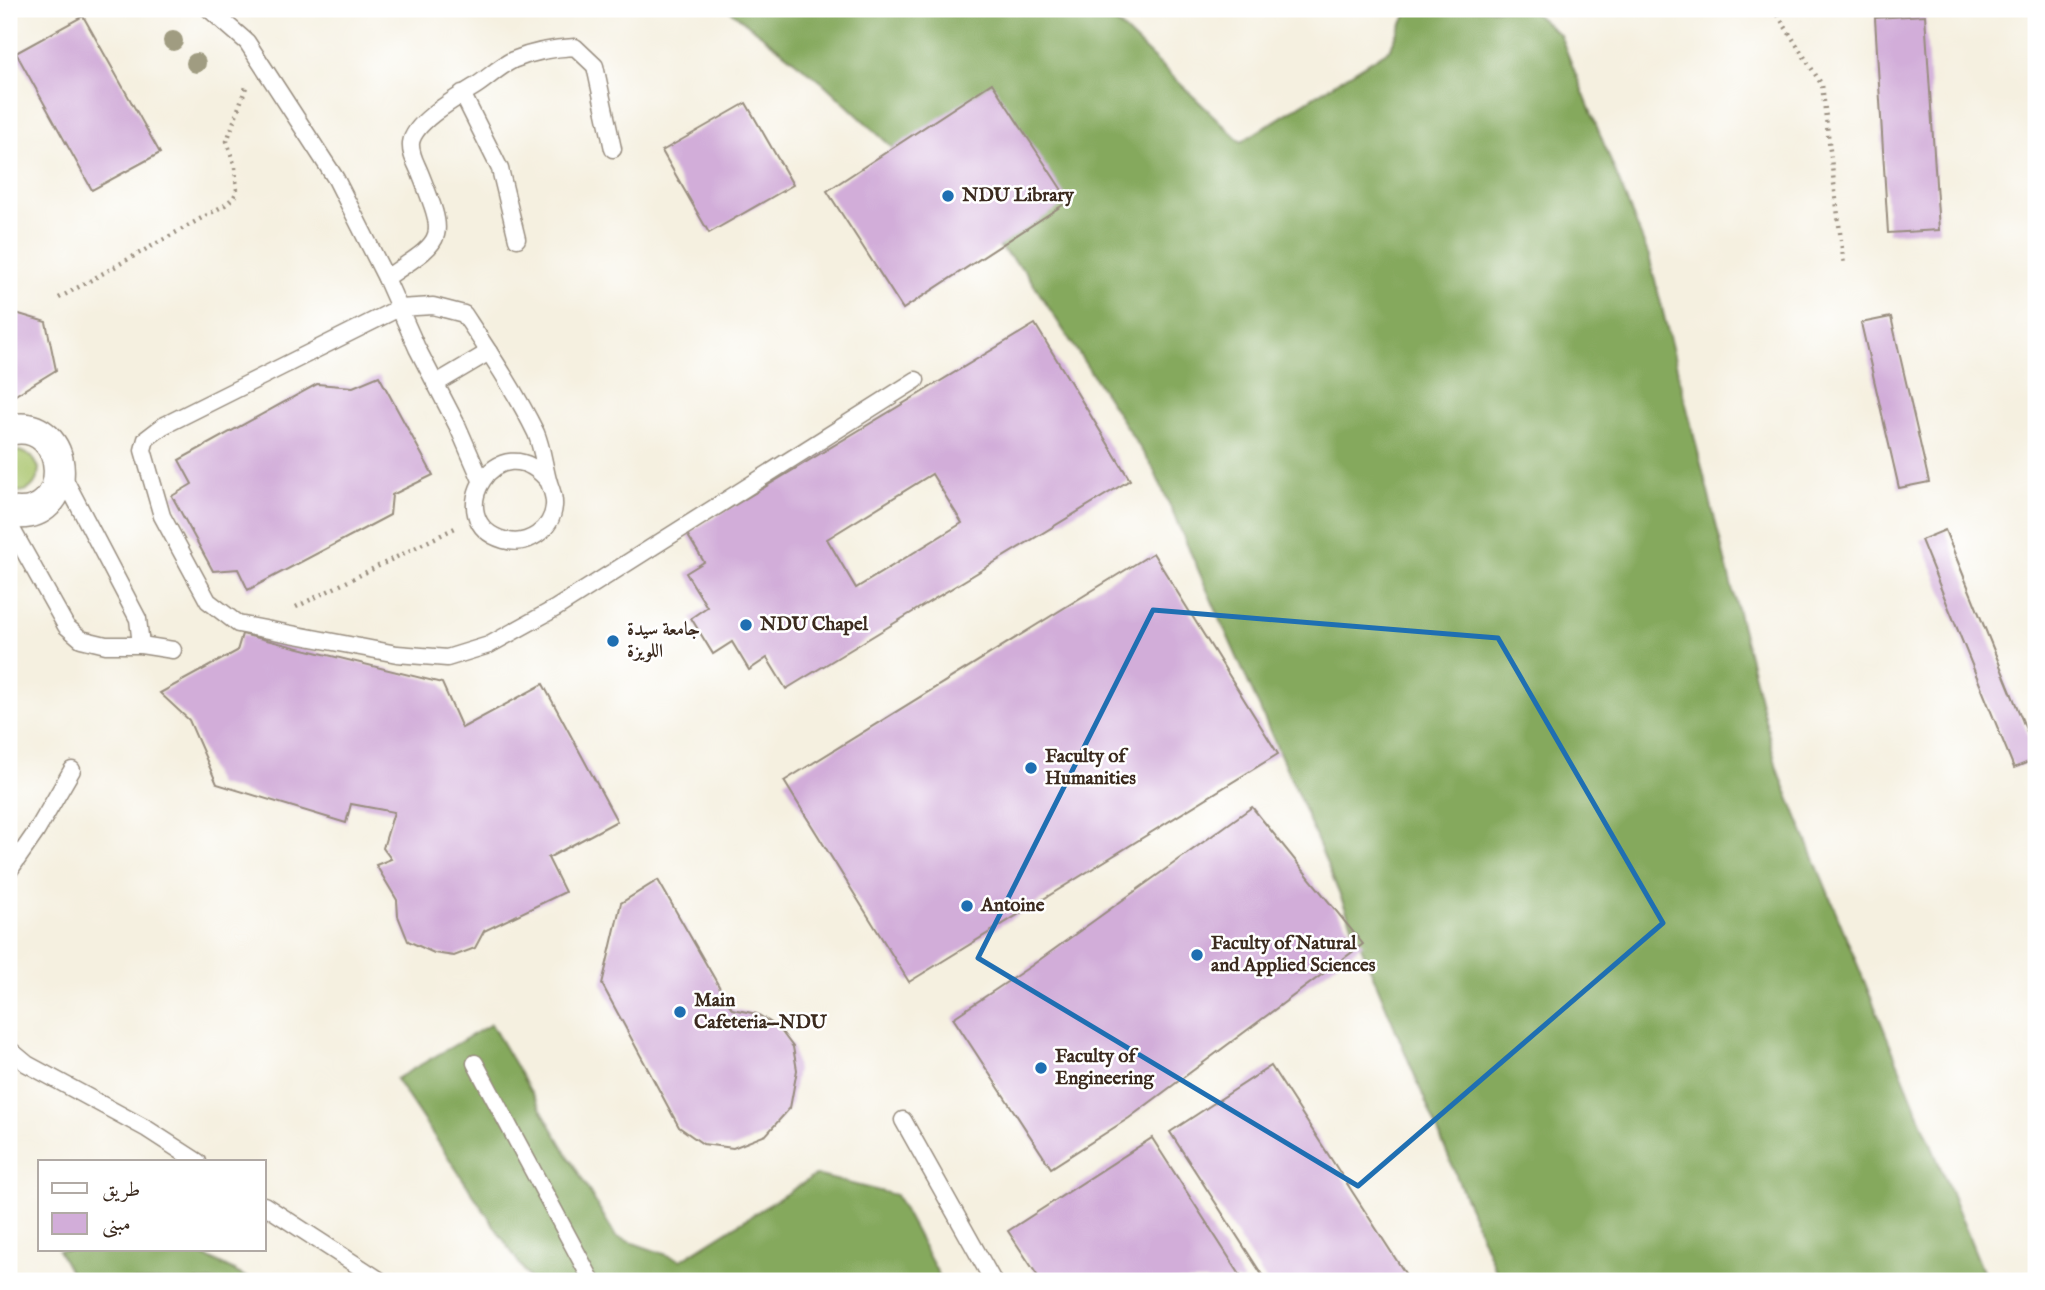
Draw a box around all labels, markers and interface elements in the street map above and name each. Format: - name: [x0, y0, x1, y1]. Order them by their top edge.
- place label: NDU Library: [961, 184, 1074, 208]
- marker: NDU Library: [940, 188, 956, 204]
- place label: NDU Chapel: [759, 613, 869, 637]
- marker: NDU Chapel: [738, 617, 754, 633]
- place label: جامعة سيدة اللويزة: [627, 618, 700, 664]
- marker: جامعة سيدة اللويزة: [605, 633, 621, 649]
- place label: Faculty of Humanities: [1045, 745, 1136, 791]
- marker: Faculty of Humanities: [1023, 760, 1039, 776]
- place label: Antoine: [980, 894, 1045, 918]
- marker: Antoine: [959, 898, 975, 914]
- place label: Faculty of Natural and Applied Sciences: [1211, 932, 1376, 978]
- marker: Faculty of Natural and Applied Sciences: [1189, 947, 1205, 963]
- place label: Main Cafeteria—NDU: [694, 989, 828, 1035]
- marker: Main Cafeteria—NDU: [672, 1004, 688, 1020]
- place label: Faculty of Engineering: [1055, 1045, 1154, 1091]
- marker: Faculty of Engineering: [1033, 1060, 1049, 1076]
- legend: [38, 1160, 266, 1252]
- text: طريق: [102, 1177, 140, 1204]
- text: مبنى: [102, 1211, 131, 1238]

